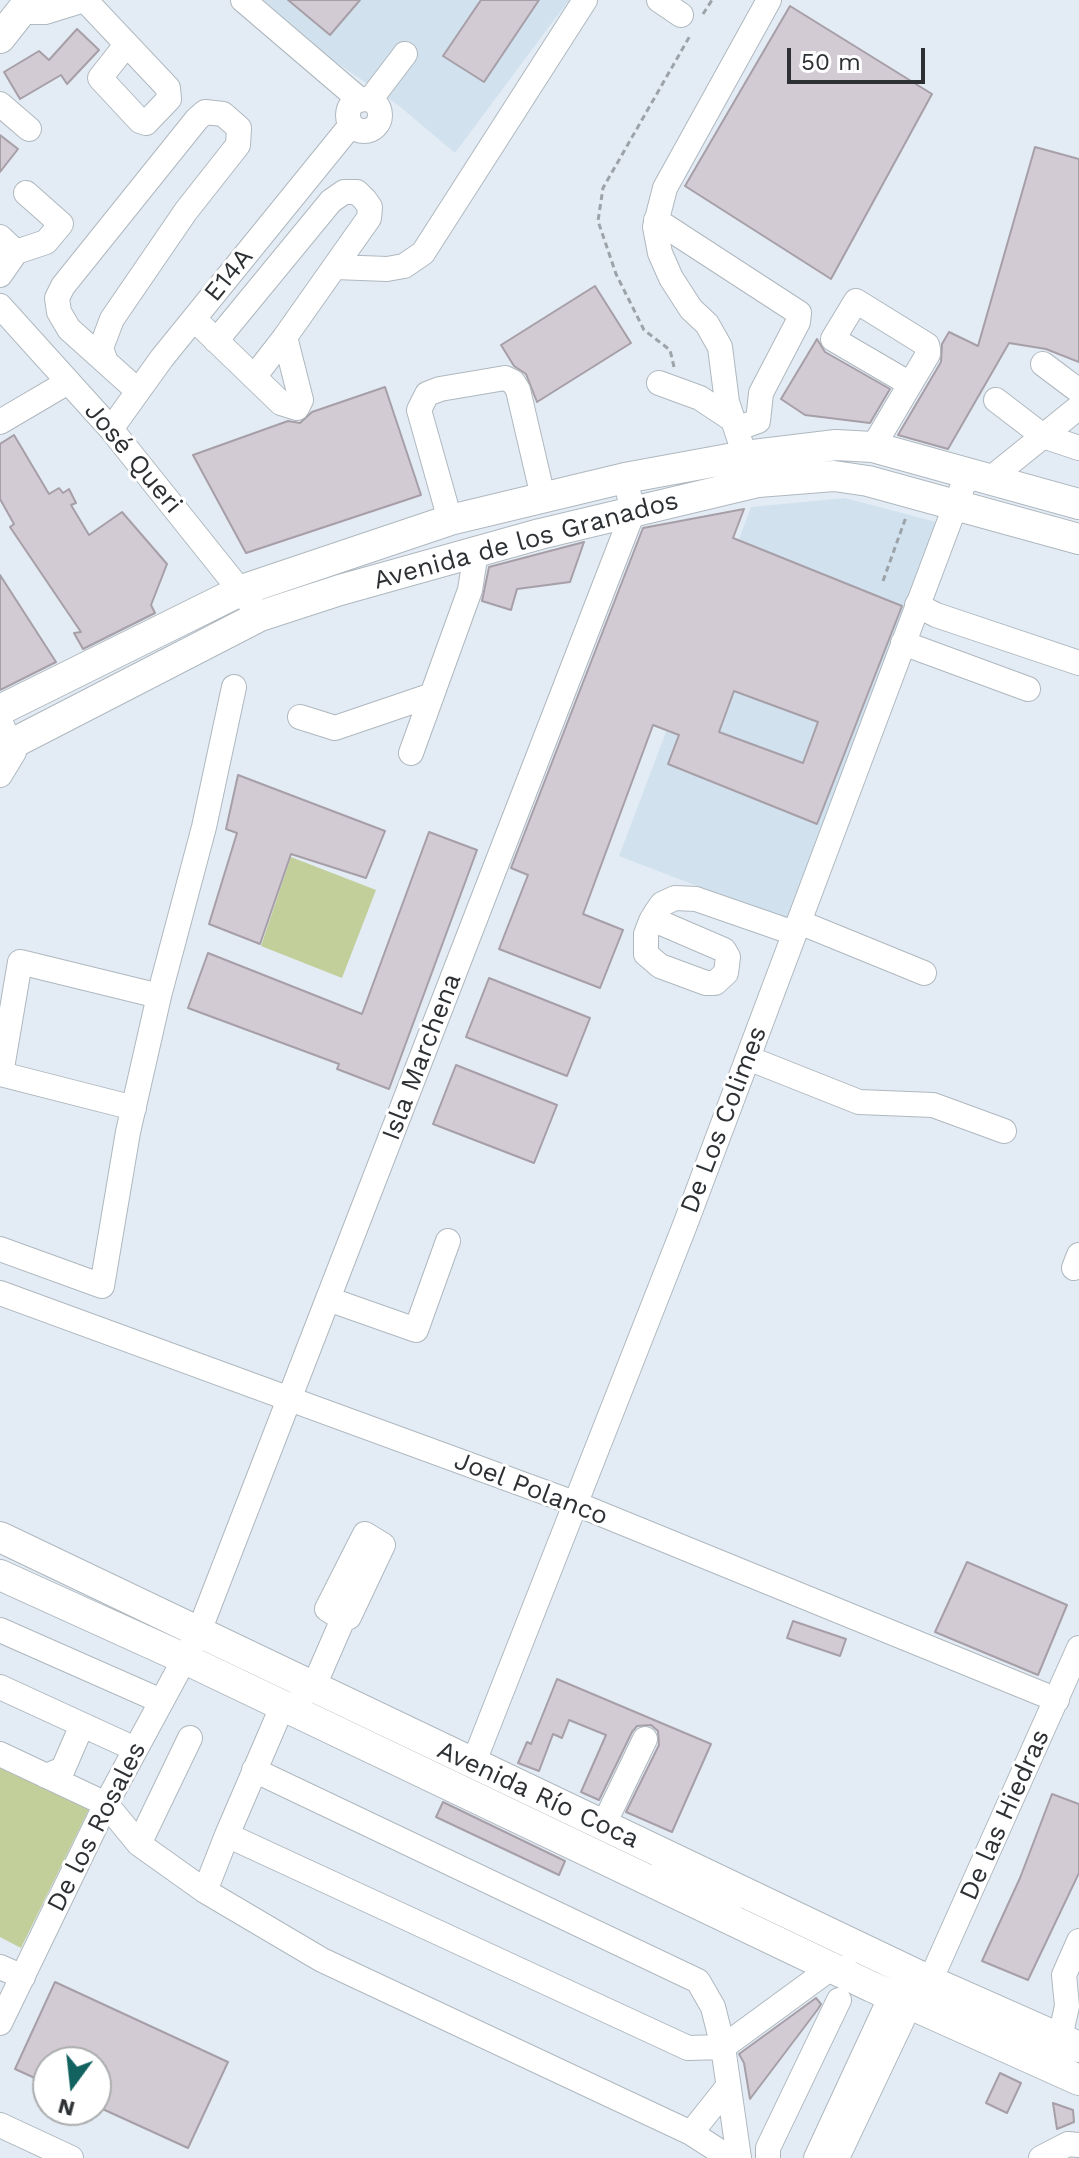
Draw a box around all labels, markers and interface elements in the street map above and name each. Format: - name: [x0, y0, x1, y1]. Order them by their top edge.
- scale bar: [791, 32, 929, 82]
- text: 50 m: [801, 48, 861, 76]
- street label: E14A: [198, 242, 260, 308]
- street label: José Queri: [77, 396, 189, 520]
- street label: Avenida de los Granados: [370, 485, 682, 597]
- street label: Isla Marchena: [376, 969, 468, 1145]
- street label: De Los Colimes: [674, 1022, 774, 1218]
- street label: Joel Polanco: [450, 1445, 612, 1533]
- street label: De las Hiedras: [953, 1725, 1057, 1905]
- street label: Avenida Río Coca: [432, 1735, 644, 1855]
- street label: De los Rosales: [41, 1737, 153, 1917]
- north arrow: [32, 2046, 112, 2126]
- text: N: [55, 2094, 77, 2122]

